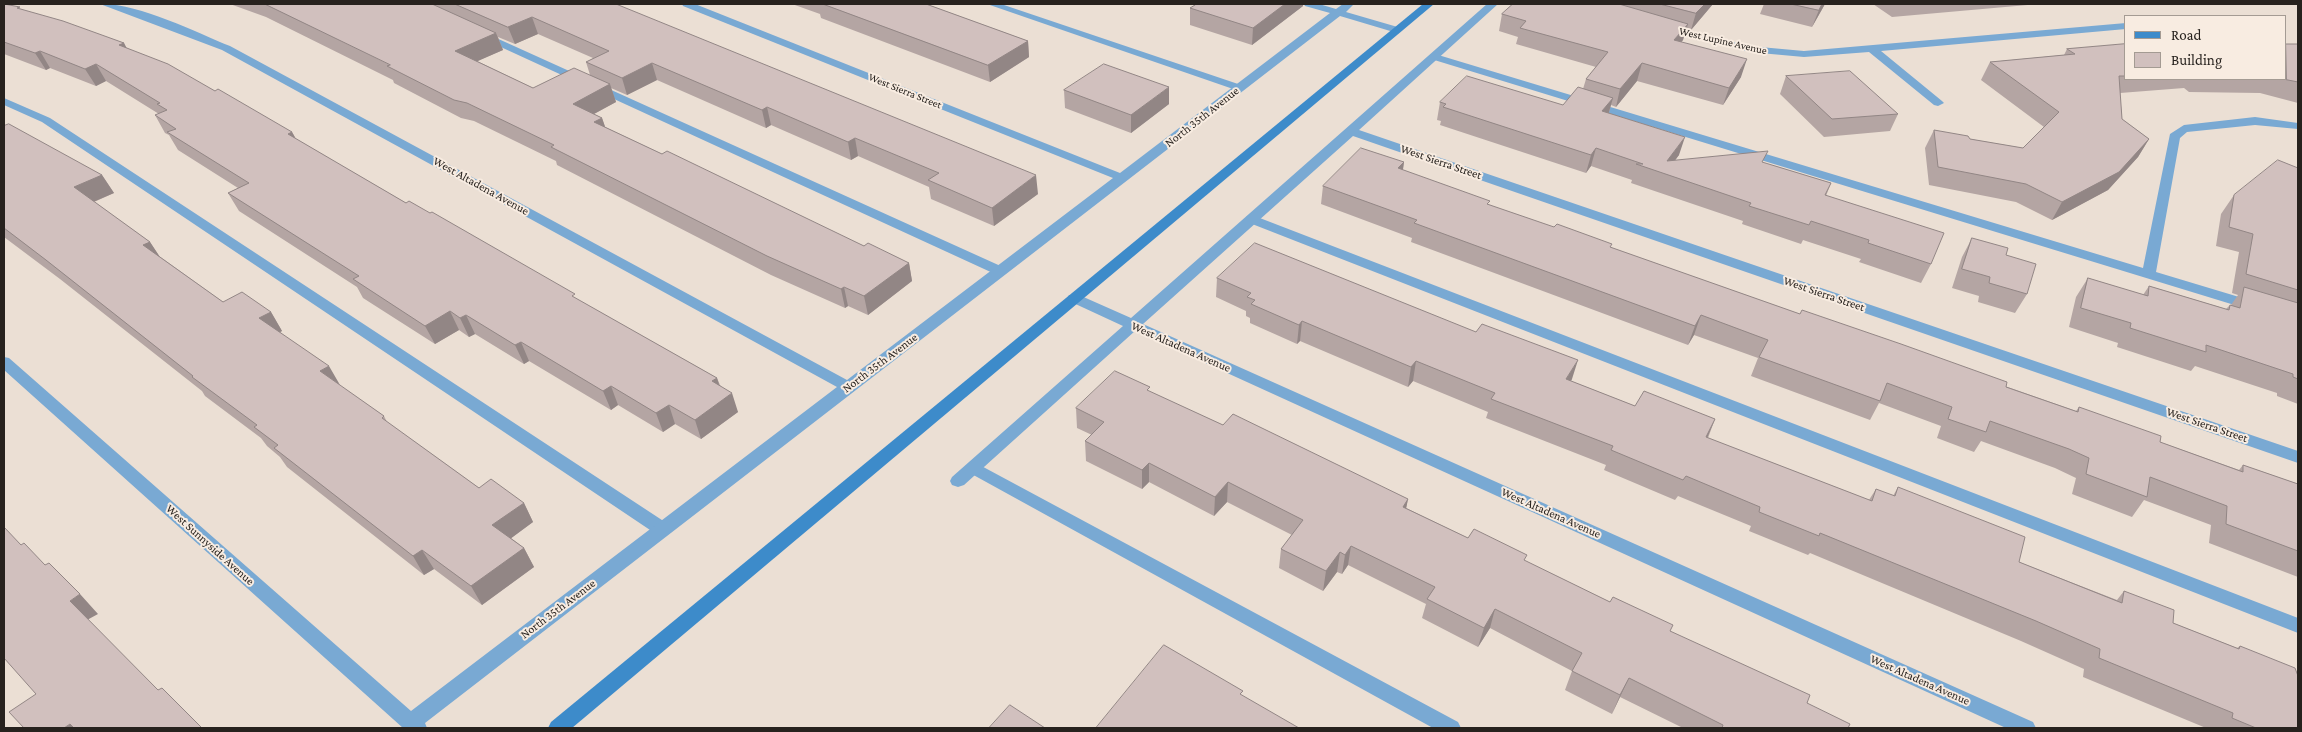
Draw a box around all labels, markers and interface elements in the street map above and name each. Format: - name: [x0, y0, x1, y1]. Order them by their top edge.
- legend: [2124, 15, 2287, 80]
- street label: West Lupine Avenue: [1678, 24, 1768, 58]
- text: Road: [2171, 27, 2201, 43]
- text: Building: [2171, 52, 2222, 68]
- street label: West Sierra Street: [866, 70, 944, 112]
- street label: North 35th Avenue: [1162, 84, 1242, 150]
- street label: West Sierra Street: [1398, 141, 1484, 183]
- street label: West Altadena Avenue: [431, 154, 531, 218]
- street label: West Sierra Street: [1781, 273, 1867, 315]
- street label: West Altadena Avenue: [1129, 319, 1233, 375]
- street label: North 35th Avenue: [840, 330, 920, 396]
- street label: West Sierra Street: [2164, 404, 2250, 446]
- street label: West Altadena Avenue: [1499, 485, 1603, 541]
- street label: West Sunnyside Avenue: [163, 501, 257, 589]
- street label: North 35th Avenue: [518, 576, 598, 642]
- street label: West Altadena Avenue: [1868, 652, 1972, 708]

